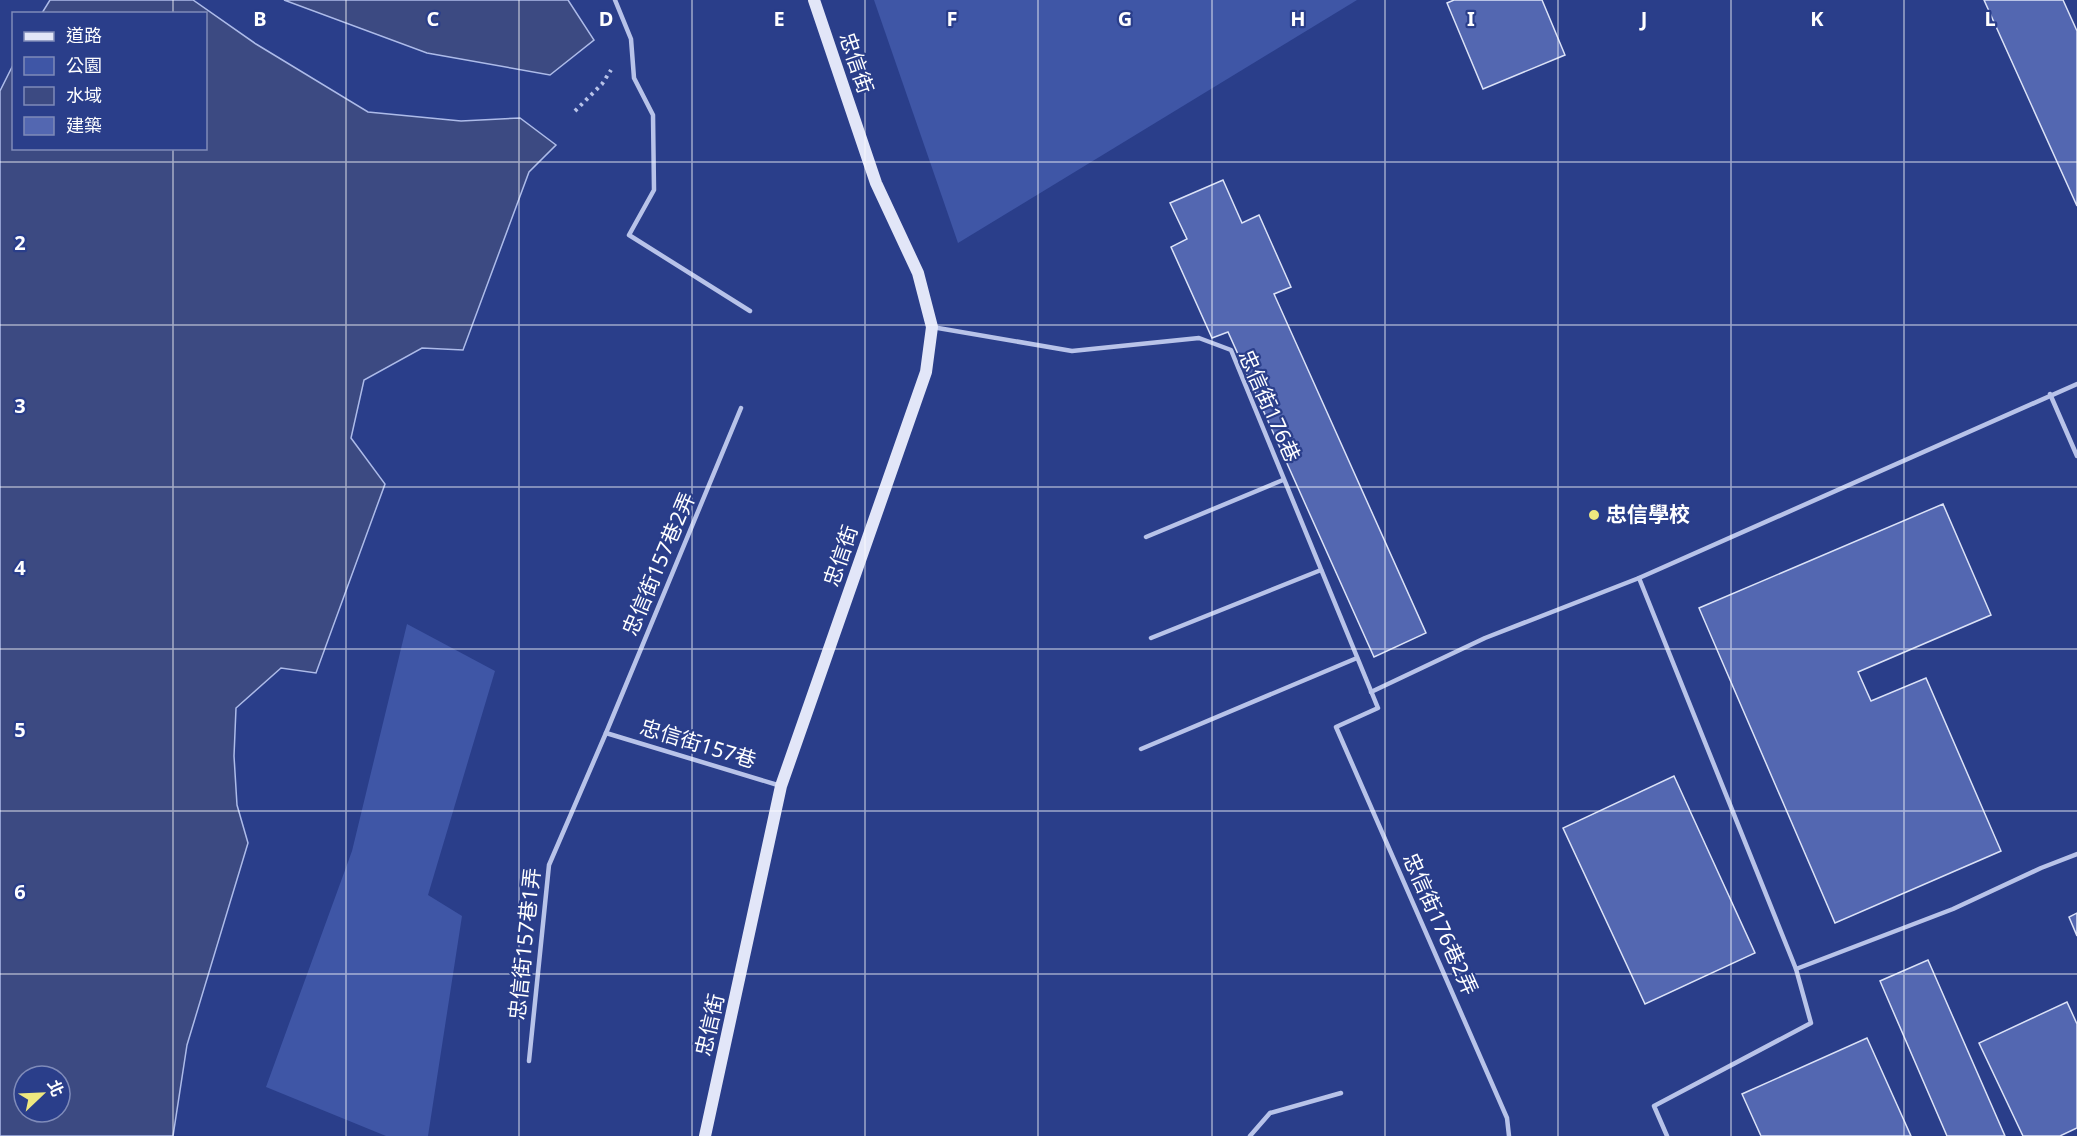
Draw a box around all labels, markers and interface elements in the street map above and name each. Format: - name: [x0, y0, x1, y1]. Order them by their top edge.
- text: B: [253, 5, 267, 32]
- text: C: [427, 5, 440, 32]
- text: D: [599, 5, 613, 32]
- text: E: [773, 5, 785, 32]
- text: F: [947, 5, 957, 32]
- text: G: [1118, 5, 1132, 32]
- text: H: [1290, 5, 1306, 32]
- text: I: [1467, 5, 1475, 32]
- text: J: [1639, 5, 1647, 32]
- text: K: [1810, 5, 1824, 32]
- text: L: [1984, 5, 1996, 32]
- legend: [12, 12, 207, 150]
- text: 道路: [66, 23, 102, 47]
- street label: 忠信街: [833, 28, 880, 97]
- text: 公園: [66, 53, 102, 77]
- text: 水域: [66, 83, 102, 107]
- text: 建築: [66, 113, 102, 137]
- text: 2: [14, 229, 26, 256]
- street label: 忠信街176巷: [1233, 345, 1307, 466]
- text: 3: [14, 392, 26, 419]
- street label: 忠信街157巷2弄: [615, 488, 701, 640]
- place label: 忠信學校: [1606, 500, 1690, 528]
- marker: 忠信學校: [1587, 508, 1601, 522]
- street label: 忠信街: [817, 521, 864, 590]
- text: 4: [14, 554, 26, 581]
- street label: 忠信街157巷: [637, 712, 760, 774]
- text: 5: [14, 716, 26, 743]
- street label: 忠信街176巷2弄: [1397, 848, 1485, 999]
- street label: 忠信街157巷1弄: [502, 866, 546, 1021]
- text: 6: [14, 878, 26, 905]
- street label: 忠信街: [688, 991, 730, 1059]
- north arrow: [12, 1064, 72, 1124]
- text: 北: [43, 1076, 69, 1100]

